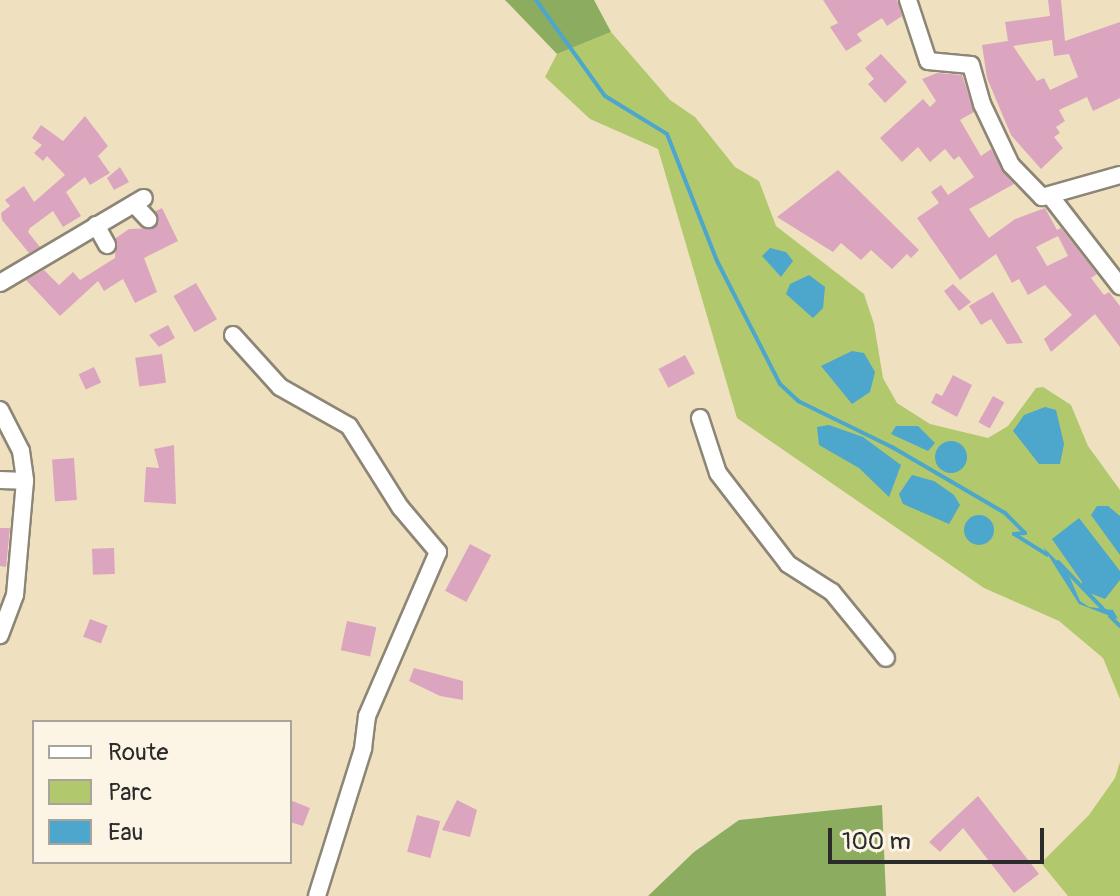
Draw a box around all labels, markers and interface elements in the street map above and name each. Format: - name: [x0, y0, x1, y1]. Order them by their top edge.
- legend: [32, 720, 292, 864]
- text: Route: [108, 738, 168, 767]
- text: Parc: [108, 778, 152, 807]
- scale bar: [832, 812, 1048, 862]
- text: Eau: [108, 818, 143, 847]
- text: 100 m: [842, 827, 911, 856]

